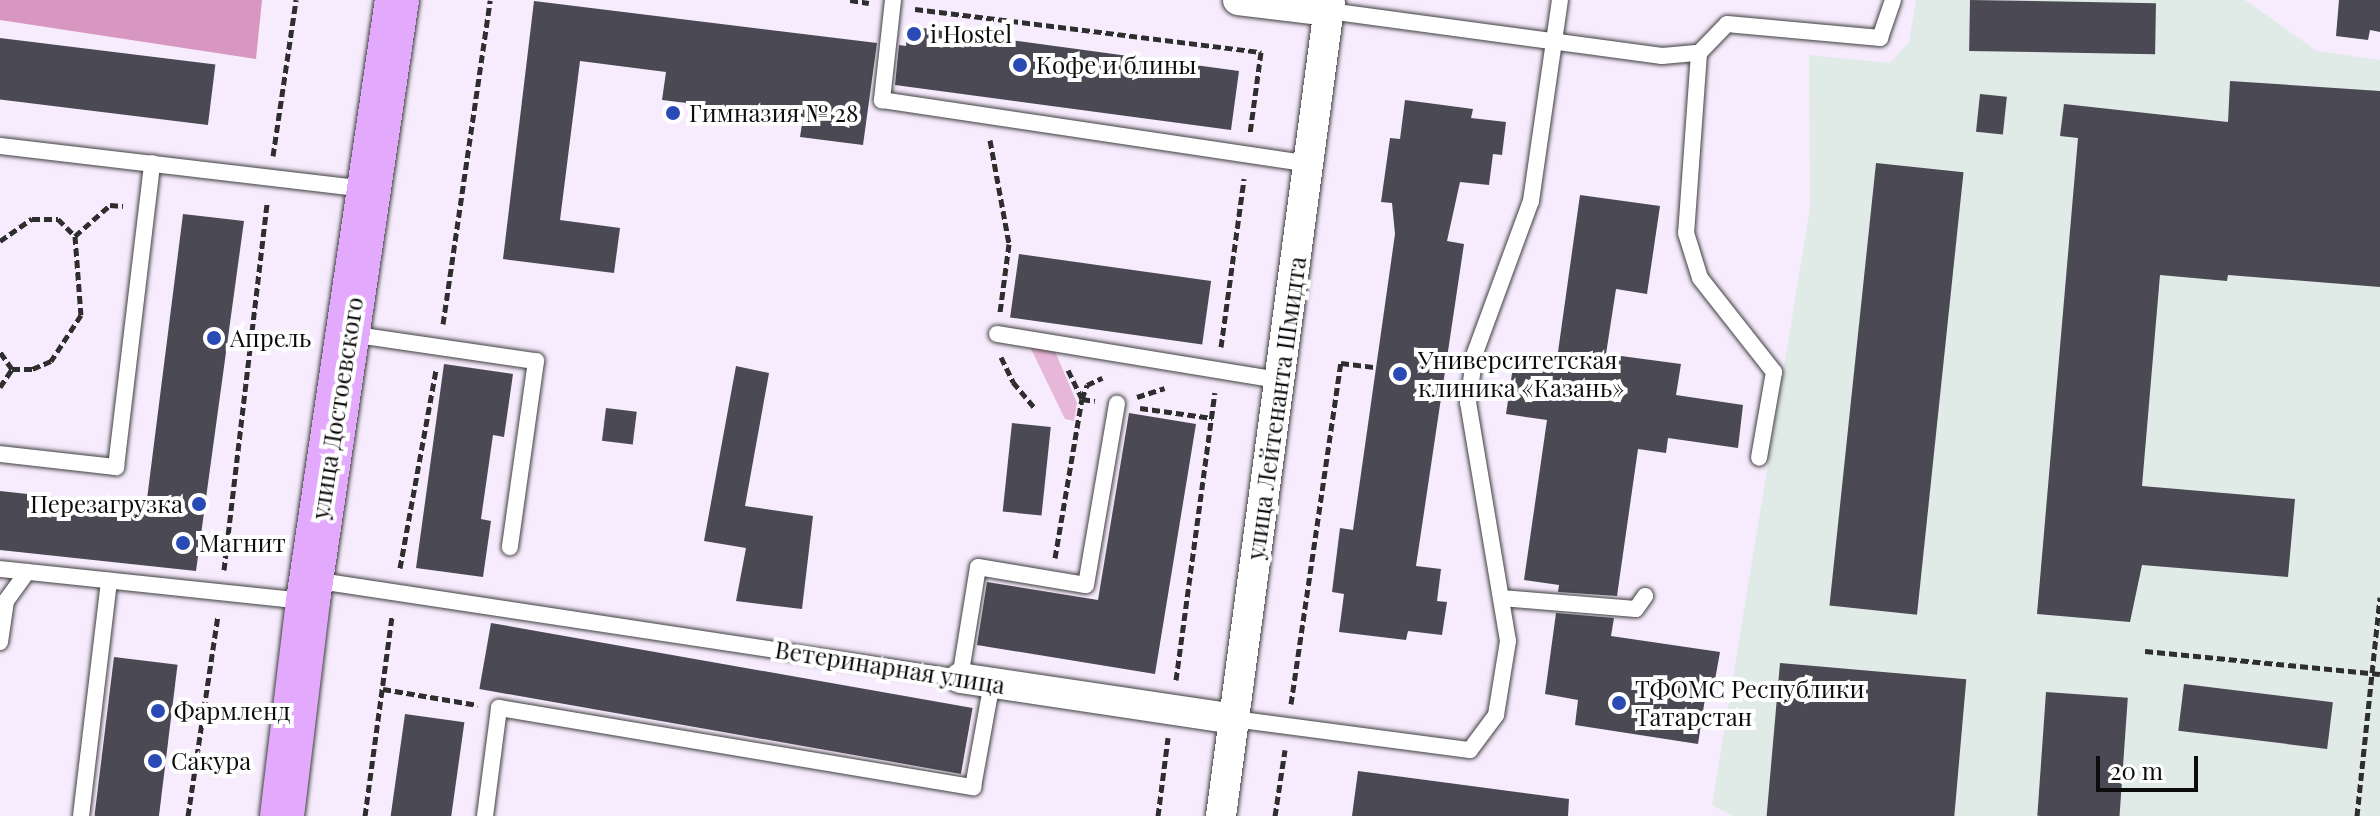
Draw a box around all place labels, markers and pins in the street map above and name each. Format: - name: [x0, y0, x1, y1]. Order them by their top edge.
- place label: i Hostel: [930, 20, 1012, 48]
- marker: i Hostel: [905, 25, 923, 43]
- place label: Кофе и блины: [1036, 51, 1197, 79]
- marker: Кофе и блины: [1011, 56, 1029, 74]
- place label: Гимназия № 28: [689, 99, 859, 127]
- marker: Гимназия № 28: [664, 104, 682, 122]
- place label: Апрель: [230, 324, 311, 352]
- marker: Апрель: [205, 329, 223, 347]
- place label: Университетская клиника «Казань»: [1418, 346, 1624, 402]
- marker: Университетская клиника «Казань»: [1389, 363, 1411, 385]
- place label: Перезагрузка: [30, 490, 183, 518]
- marker: Перезагрузка: [190, 495, 208, 513]
- place label: Магнит: [199, 529, 286, 557]
- marker: Магнит: [174, 534, 192, 552]
- place label: ТФОМС Республики Татарстан: [1635, 675, 1865, 731]
- marker: ТФОМС Республики Татарстан: [1610, 694, 1628, 712]
- place label: Фармленд: [174, 697, 290, 725]
- marker: Фармленд: [149, 702, 167, 720]
- place label: Сакура: [171, 747, 251, 775]
- marker: Сакура: [146, 752, 164, 770]

